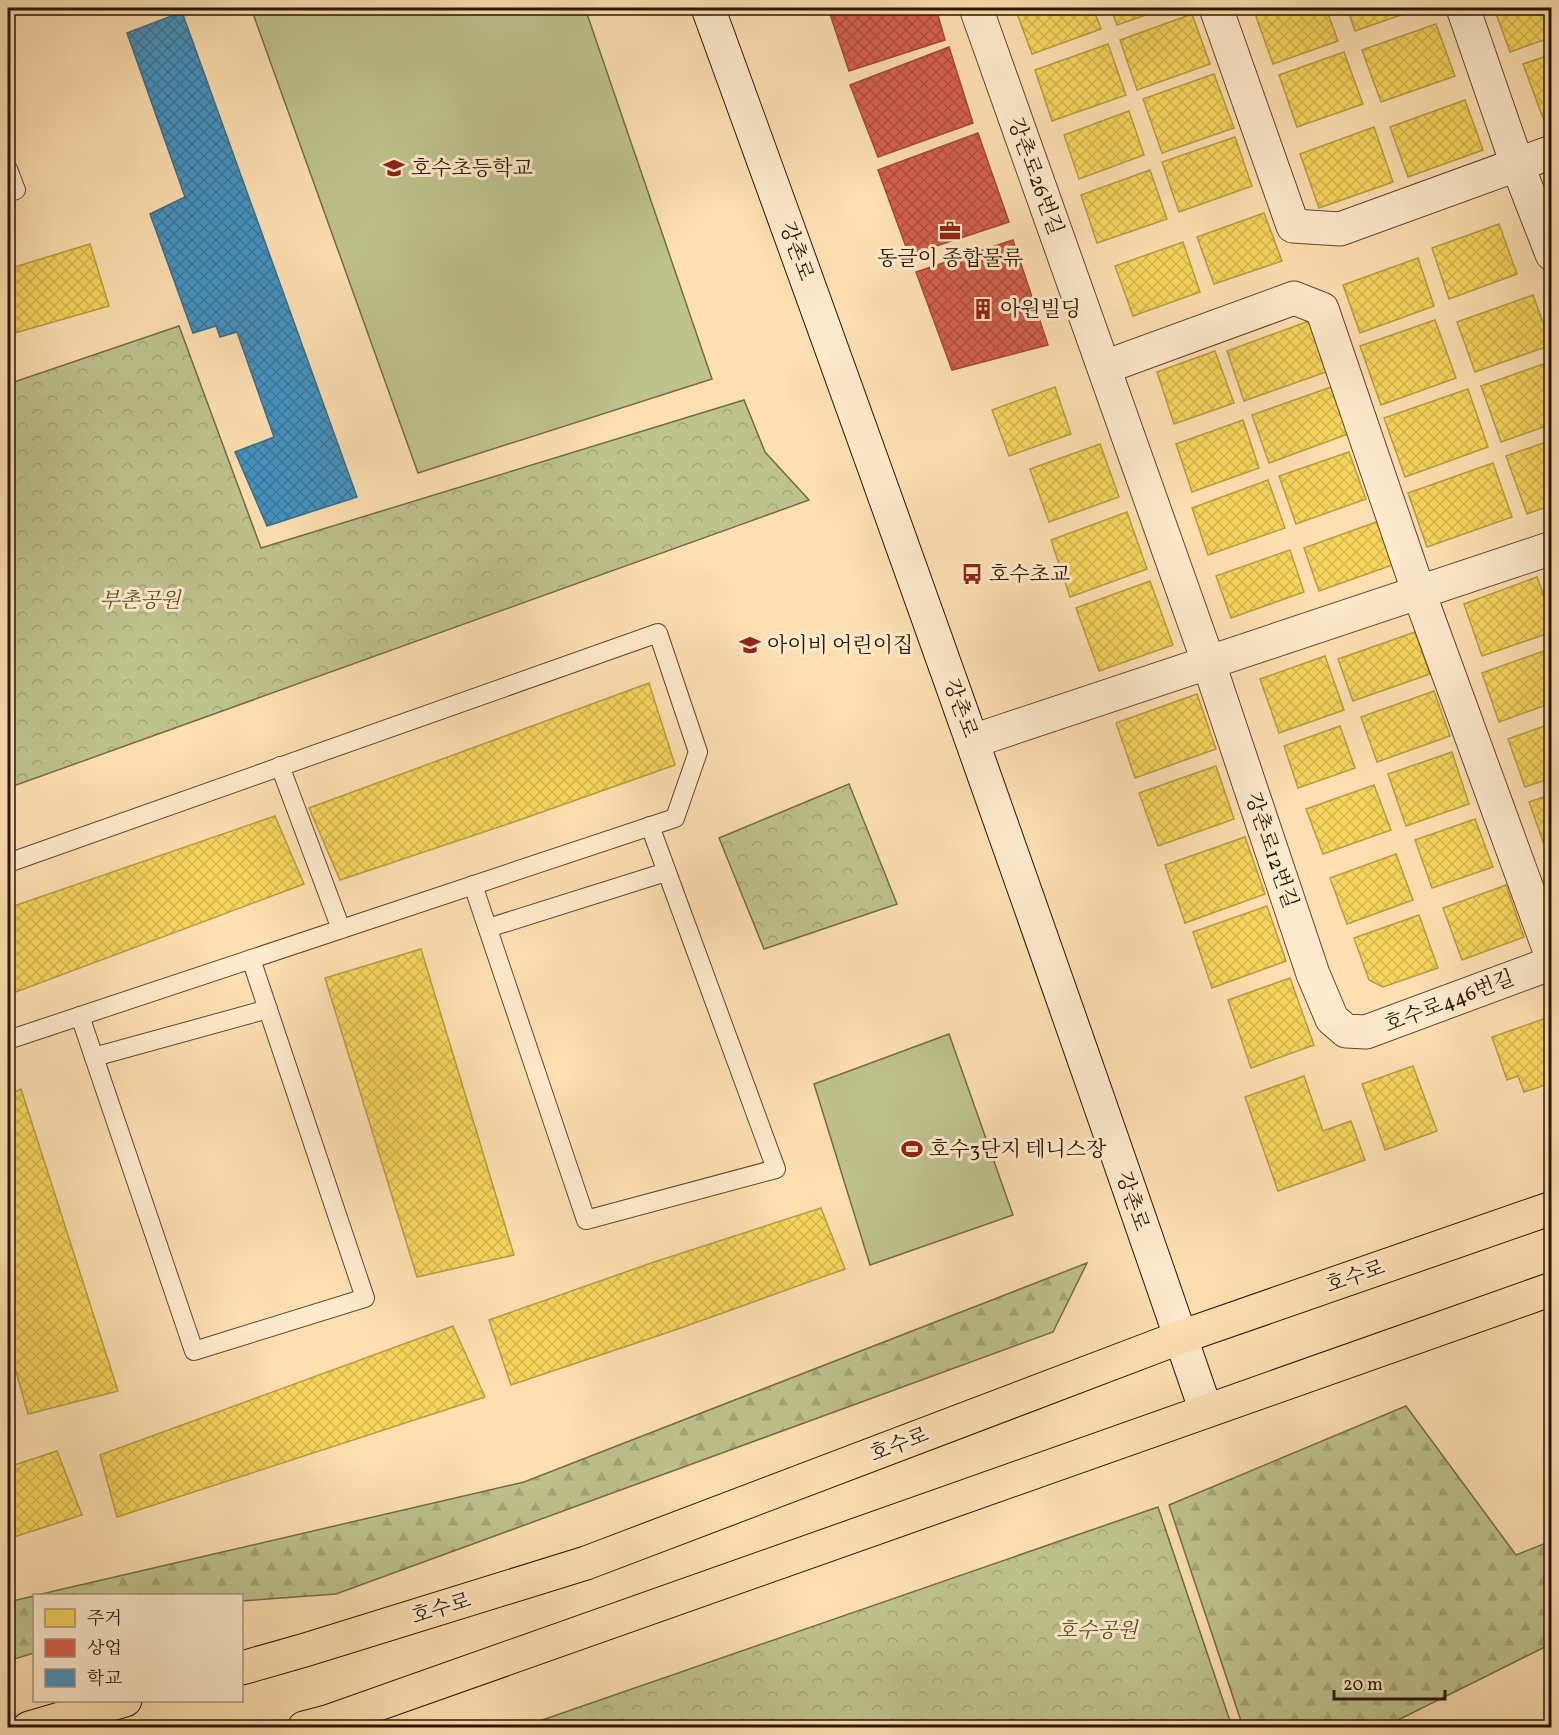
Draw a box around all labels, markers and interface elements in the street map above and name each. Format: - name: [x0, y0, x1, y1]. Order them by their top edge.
- street label: 강촌로26번길: [1000, 114, 1069, 239]
- place label: 호수초등학교: [411, 155, 533, 184]
- school or university icon: 호수초등학교: [382, 156, 406, 180]
- street label: 강촌로: [772, 218, 820, 285]
- office icon: 동글이 종합물류: [938, 219, 962, 243]
- place label: 동글이 종합물류: [877, 245, 1023, 274]
- place label: 아원빌딩: [1000, 296, 1081, 325]
- building icon: 아원빌딩: [971, 297, 995, 321]
- place label: 호수초교: [989, 561, 1070, 590]
- bus stop icon: 호수초교: [960, 562, 984, 586]
- park label: 부촌공원: [99, 587, 182, 616]
- place label: 아이비 어린이집: [767, 632, 913, 661]
- school or university icon: 아이비 어린이집: [738, 633, 762, 657]
- street label: 강촌로: [936, 675, 984, 742]
- street label: 강촌로12번길: [1237, 789, 1304, 912]
- street label: 호수로446번길: [1380, 964, 1519, 1040]
- place label: 호수3단지 테니스장: [929, 1136, 1107, 1165]
- sports icon: 호수3단지 테니스장: [900, 1137, 924, 1161]
- street label: 강촌로: [1108, 1168, 1155, 1235]
- street label: 호수로: [1322, 1254, 1389, 1301]
- street label: 호수로: [866, 1421, 933, 1470]
- street label: 호수로: [408, 1587, 475, 1632]
- legend: [33, 1594, 243, 1702]
- text: 주거: [87, 1607, 122, 1632]
- park label: 호수공원: [1056, 1617, 1139, 1646]
- text: 상업: [87, 1637, 122, 1662]
- scale bar: [1334, 1663, 1445, 1701]
- text: 학교: [87, 1667, 122, 1692]
- text: 20 m: [1343, 1673, 1383, 1698]

